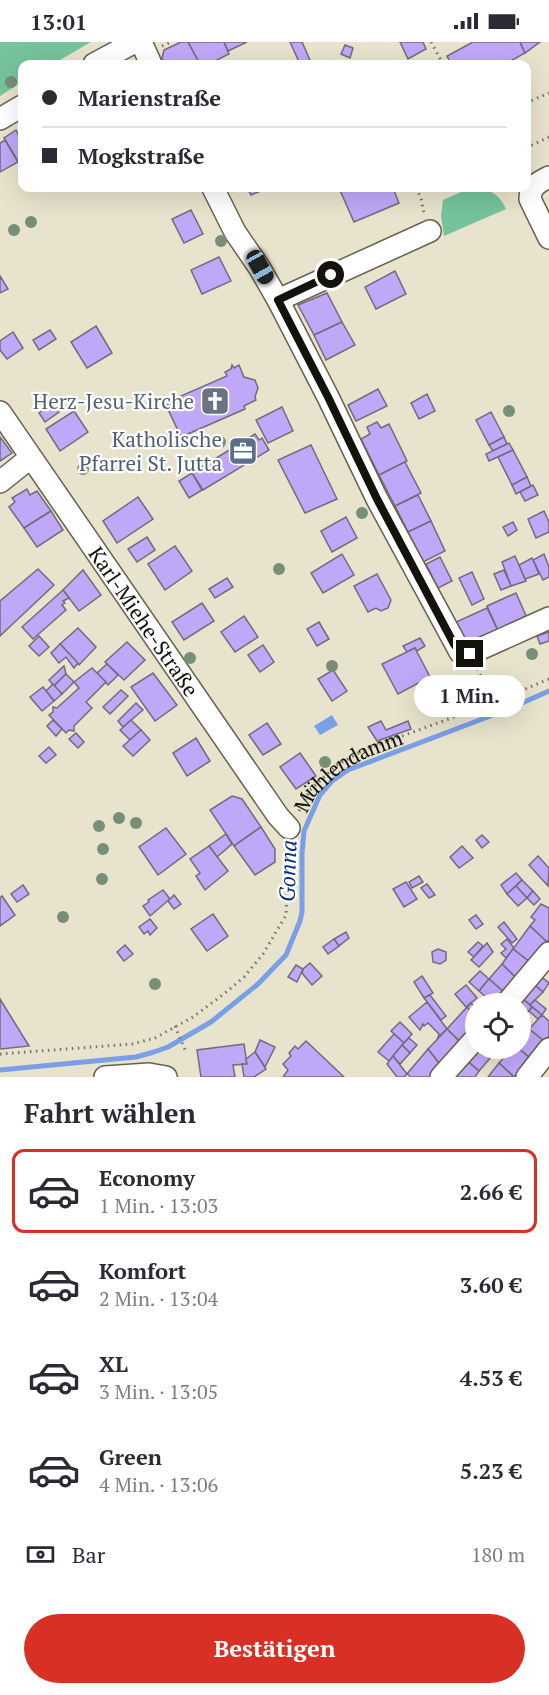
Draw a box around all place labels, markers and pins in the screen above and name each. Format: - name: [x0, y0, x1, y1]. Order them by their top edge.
- church icon: Herz-Jesu-Kirche: [199, 385, 231, 417]
- place label: Herz-Jesu-Kirche: [33, 387, 194, 415]
- place label: Katholische Pfarrei St. Jutta: [79, 425, 222, 477]
- office icon: Katholische Pfarrei St. Jutta: [227, 435, 259, 467]

